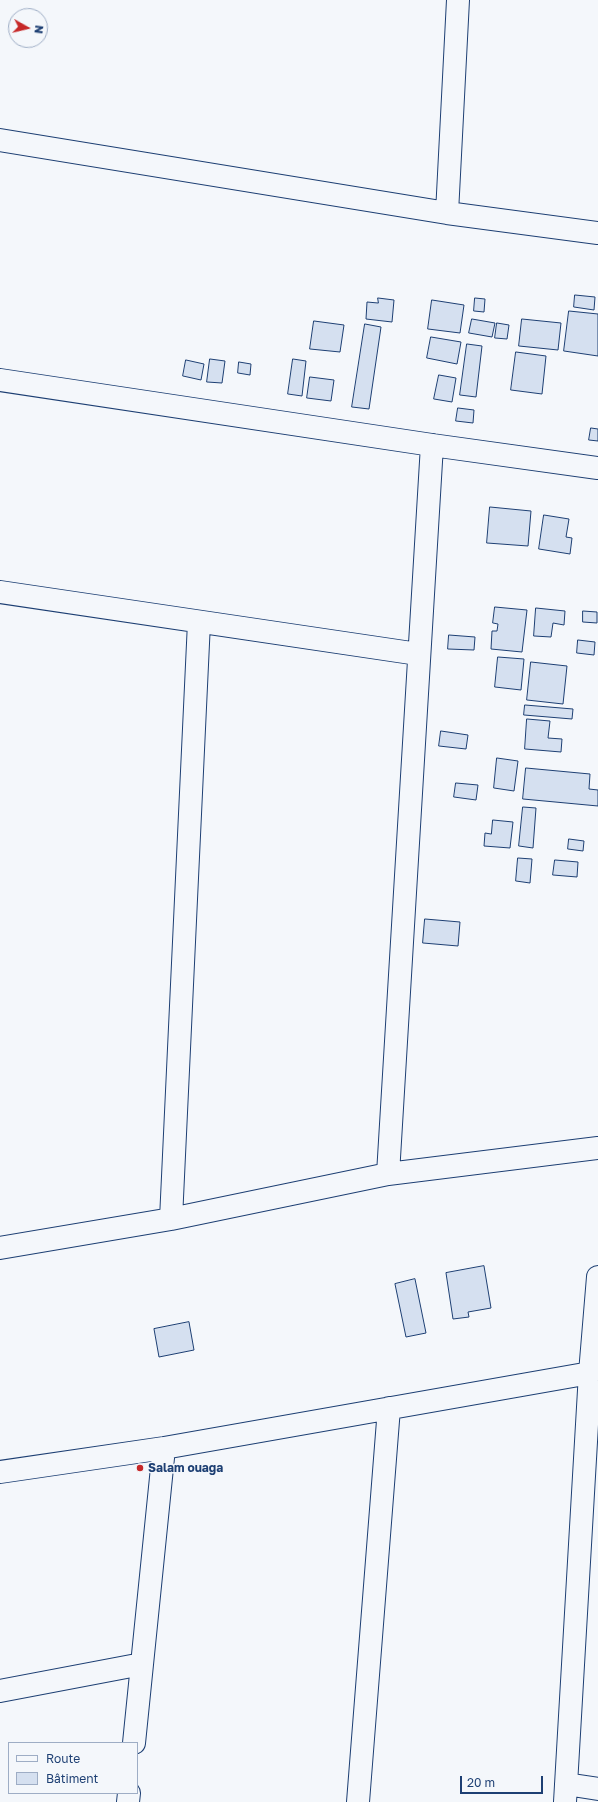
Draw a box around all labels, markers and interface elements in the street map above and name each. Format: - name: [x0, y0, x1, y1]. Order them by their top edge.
- north arrow: [8, 8, 48, 48]
- text: N: [32, 25, 46, 35]
- place label: Salam ouaga: [148, 1461, 223, 1475]
- marker: Salam ouaga: [135, 1463, 145, 1473]
- legend: [8, 1742, 138, 1794]
- text: Route: [46, 1751, 80, 1766]
- scale bar: [462, 1768, 545, 1794]
- text: Bâtiment: [46, 1771, 98, 1786]
- text: 20 m: [467, 1775, 495, 1790]

